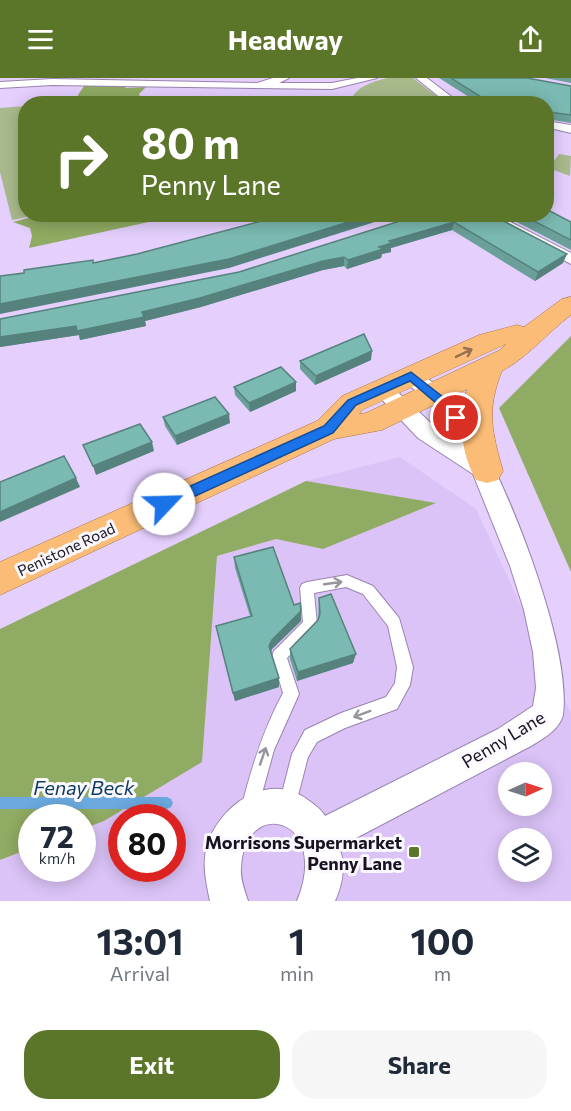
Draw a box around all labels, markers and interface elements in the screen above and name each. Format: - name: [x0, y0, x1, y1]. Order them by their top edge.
- icon: menu: [24, 23, 57, 56]
- text: Headway: [228, 23, 343, 56]
- icon: share: [514, 23, 547, 56]
- text: 80 m: [141, 116, 240, 168]
- icon: right: [42, 120, 120, 198]
- text: Penny Lane: [141, 168, 281, 201]
- one-way arrow: [455, 346, 473, 358]
- pin: [430, 392, 481, 443]
- icon: arrive: [439, 401, 472, 434]
- position arrow: [132, 472, 196, 536]
- street label: Penistone Road: [14, 519, 118, 579]
- one-way arrow: [322, 577, 342, 588]
- street label: Penny Lane: [457, 706, 549, 772]
- one-way arrow: [353, 709, 372, 720]
- one-way arrow: [258, 747, 269, 766]
- north arrow: [498, 762, 552, 816]
- map controls: [498, 762, 552, 882]
- water label: Fenay Beck: [33, 775, 136, 799]
- speed limit sign: 80: [108, 804, 186, 882]
- text: 72: [40, 817, 74, 854]
- button: layers: [498, 828, 552, 882]
- place label: Morrisons Supermarket Penny Lane: [205, 831, 402, 874]
- marker: Morrisons Supermarket Penny Lane: [407, 845, 421, 859]
- text: km/h: [39, 849, 75, 867]
- text: 13:01: [96, 918, 183, 962]
- text: 1: [289, 918, 305, 962]
- text: 100: [410, 918, 475, 962]
- text: Arrival: [110, 961, 170, 985]
- text: min: [280, 961, 314, 985]
- text: m: [434, 961, 451, 985]
- button: Exit: [24, 1030, 280, 1099]
- button: Share: [292, 1030, 547, 1099]

